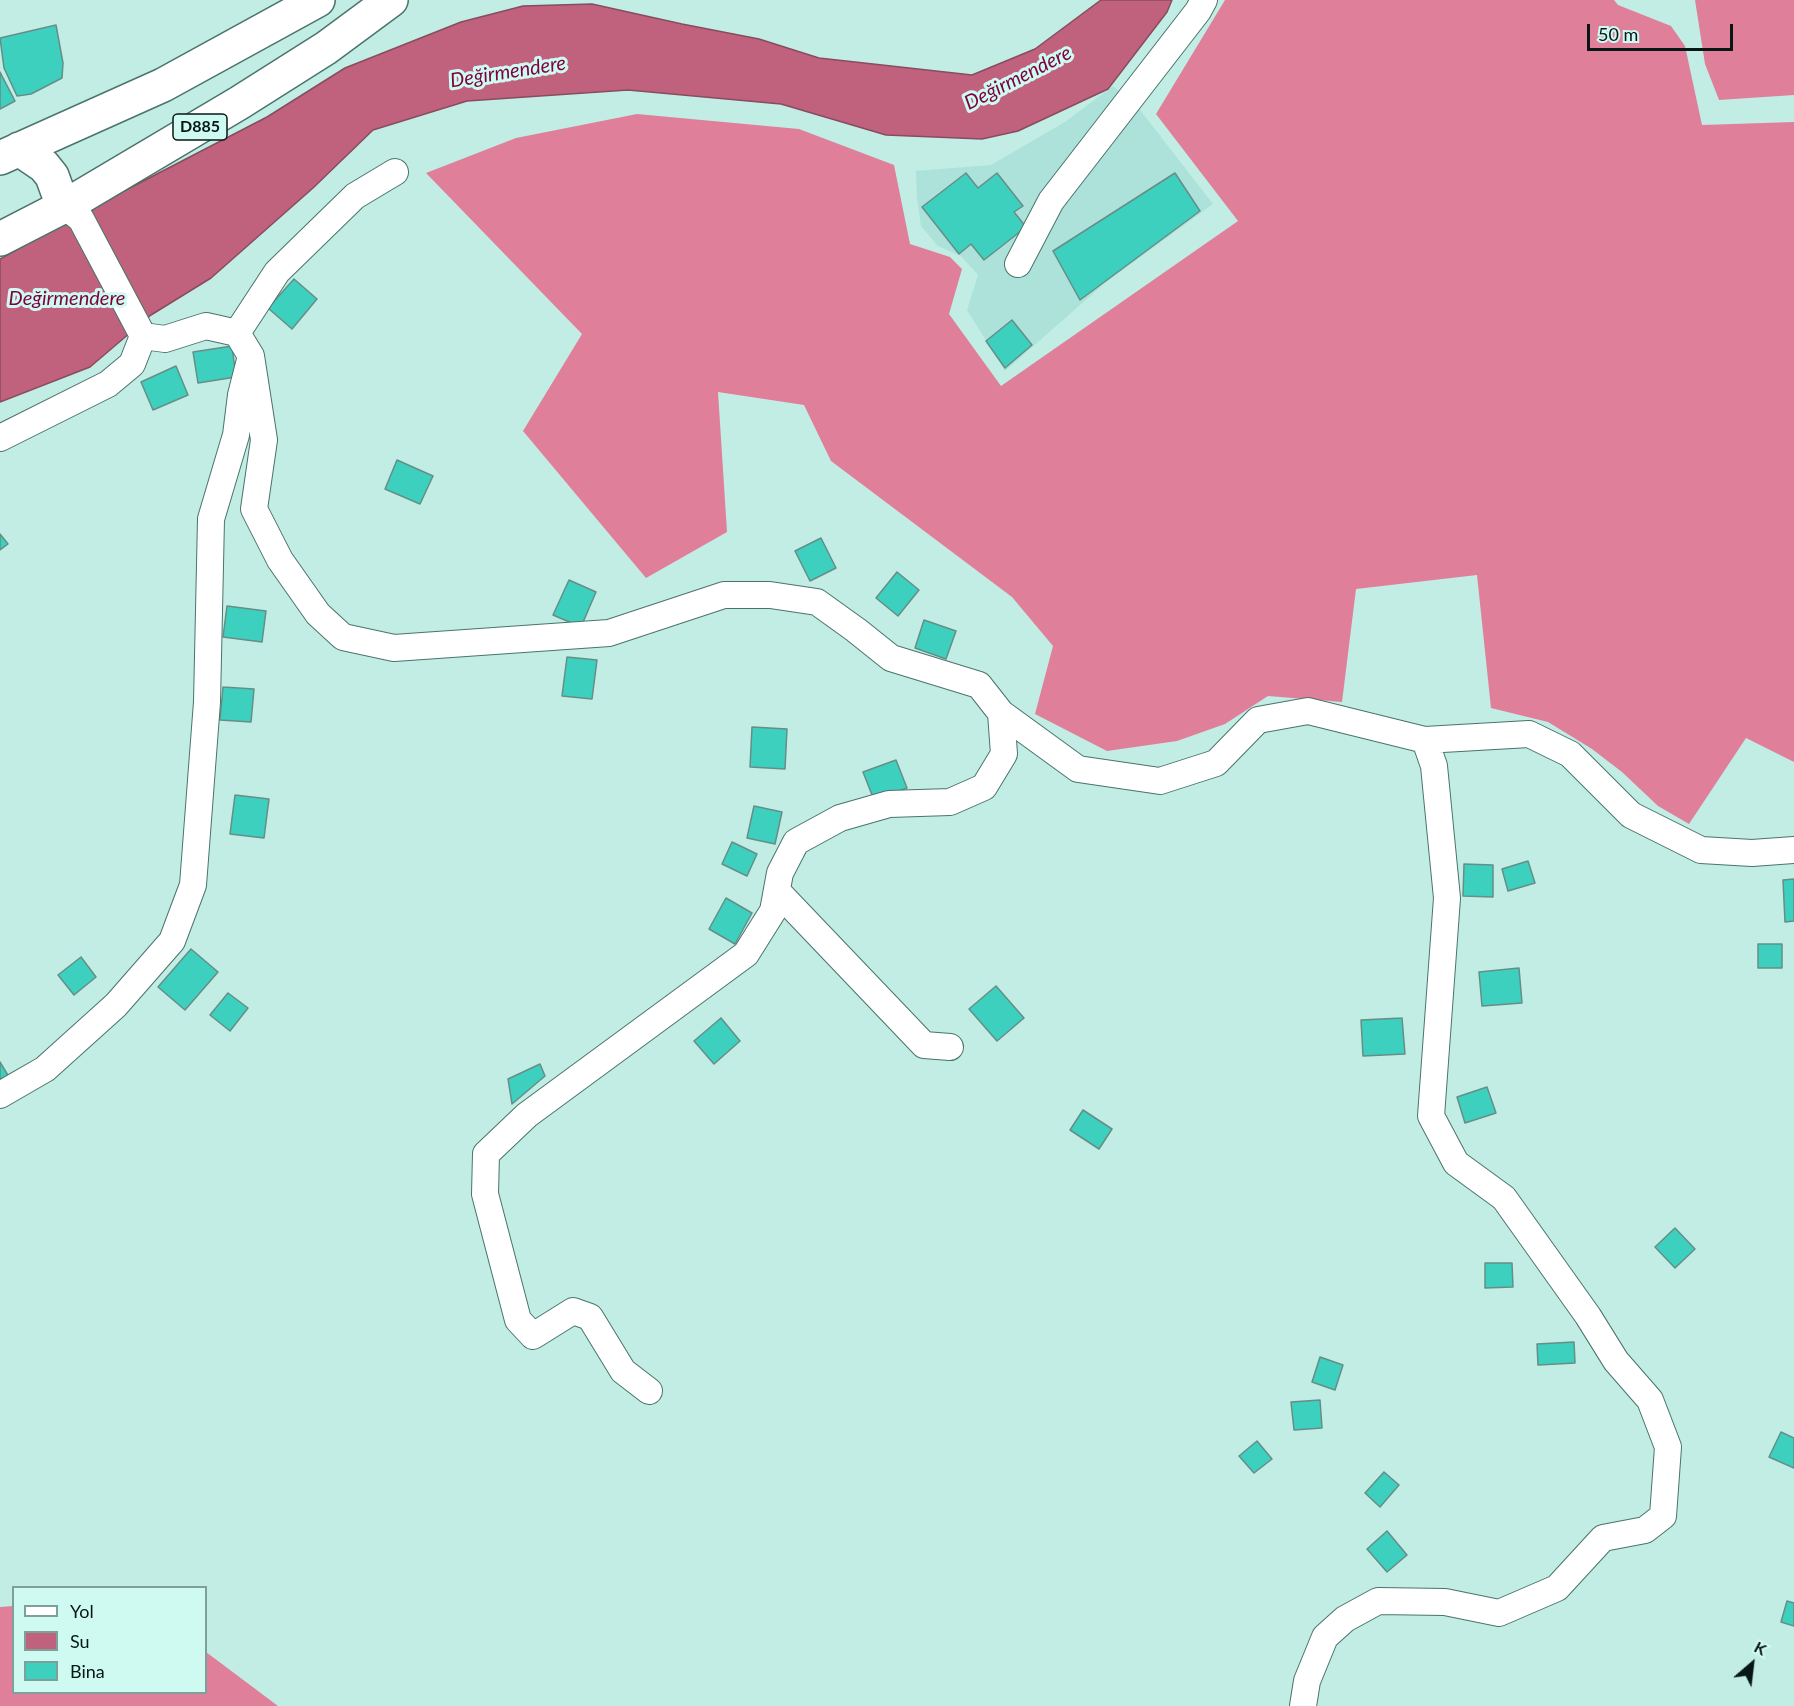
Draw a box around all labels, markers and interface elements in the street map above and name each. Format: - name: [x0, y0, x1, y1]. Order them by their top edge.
- scale bar: [1590, 12, 1736, 50]
- text: 50 m: [1598, 23, 1638, 45]
- water label: Değirmendere: [960, 41, 1076, 115]
- water label: Değirmendere: [448, 51, 568, 93]
- road number: D885: [173, 114, 227, 140]
- water label: Değirmendere: [9, 287, 125, 311]
- legend: [12, 1586, 207, 1694]
- text: Yol: [70, 1600, 94, 1622]
- text: Su: [70, 1630, 90, 1652]
- north arrow: [1722, 1634, 1782, 1694]
- text: K: [1751, 1637, 1770, 1659]
- text: Bina: [70, 1660, 105, 1682]

